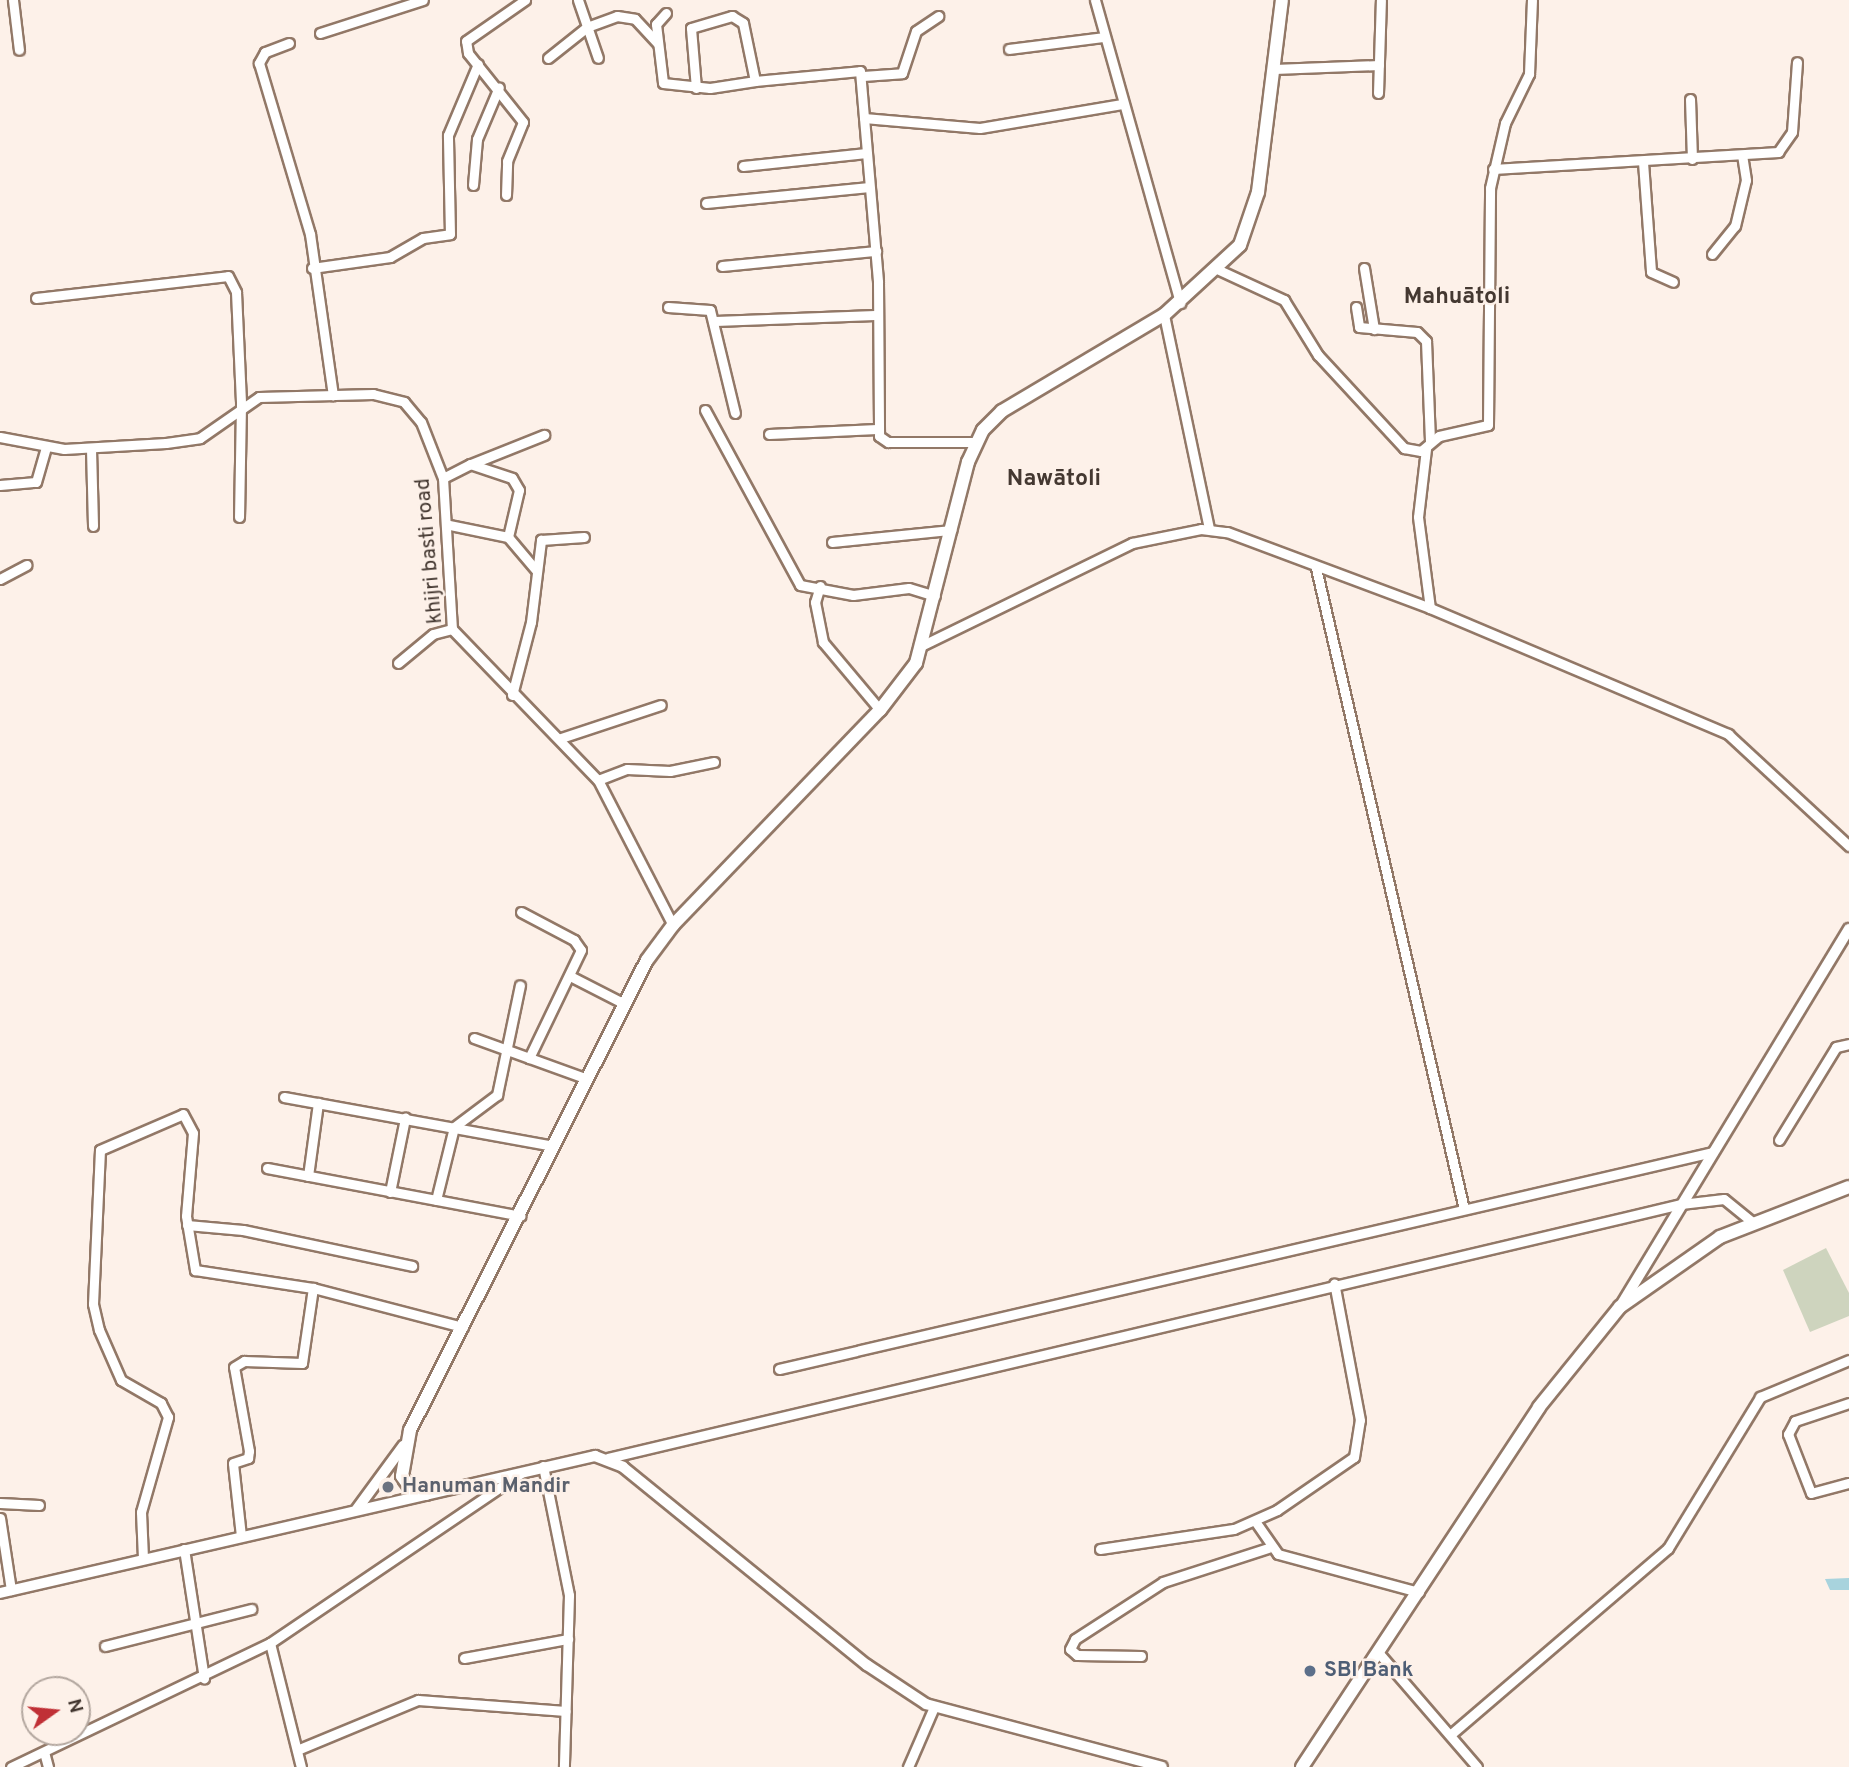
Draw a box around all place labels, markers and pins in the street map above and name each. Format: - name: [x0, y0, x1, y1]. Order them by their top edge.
- place label: Hanuman Mandir: [402, 1474, 570, 1500]
- marker: Hanuman Mandir: [380, 1479, 396, 1495]
- place label: SBI Bank: [1324, 1658, 1413, 1684]
- marker: SBI Bank: [1302, 1663, 1318, 1679]

